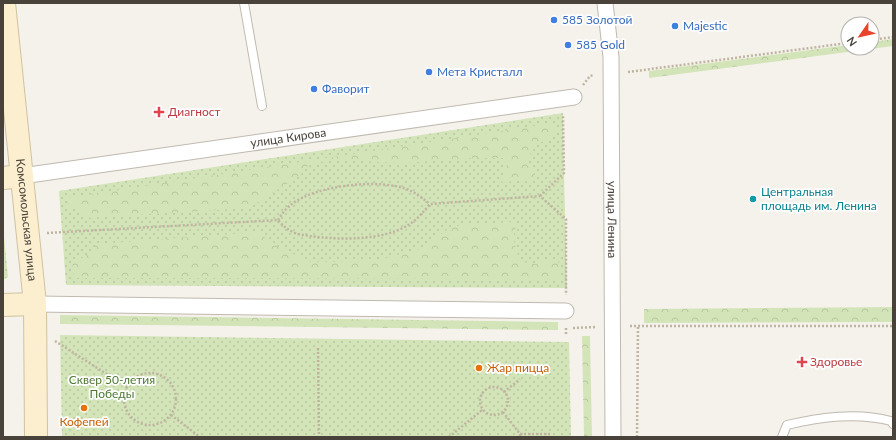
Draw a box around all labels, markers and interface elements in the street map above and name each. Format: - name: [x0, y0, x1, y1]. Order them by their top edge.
- place label: 585 Золотой: [562, 12, 633, 27]
- marker: 585 Золотой: [549, 15, 559, 25]
- north arrow: [840, 16, 880, 56]
- place label: Majestic: [683, 18, 728, 33]
- marker: Majestic: [670, 21, 680, 31]
- text: N: [844, 35, 859, 49]
- place label: 585 Gold: [576, 37, 625, 52]
- marker: 585 Gold: [563, 40, 573, 50]
- place label: Мета Кристалл: [437, 64, 523, 79]
- marker: Мета Кристалл: [424, 67, 434, 77]
- place label: Фаворит: [322, 81, 370, 96]
- marker: Фаворит: [309, 84, 319, 94]
- place label: Диагност: [168, 104, 221, 119]
- marker: Диагност: [153, 106, 165, 118]
- street label: улица Кирова: [249, 125, 327, 150]
- street label: Комсомольская улица: [13, 158, 41, 282]
- street label: улица Ленина: [605, 181, 620, 258]
- place label: Центральная площадь им. Ленина: [761, 184, 877, 213]
- marker: Центральная площадь им. Ленина: [748, 194, 758, 204]
- place label: Здоровье: [810, 354, 862, 369]
- marker: Здоровье: [797, 357, 807, 367]
- place label: Жар пицца: [487, 360, 549, 375]
- marker: Жар пицца: [474, 363, 484, 373]
- park label: Сквер 50-летия Победы: [69, 372, 155, 401]
- marker: Кофепей: [79, 403, 89, 413]
- place label: Кофепей: [59, 414, 109, 429]

